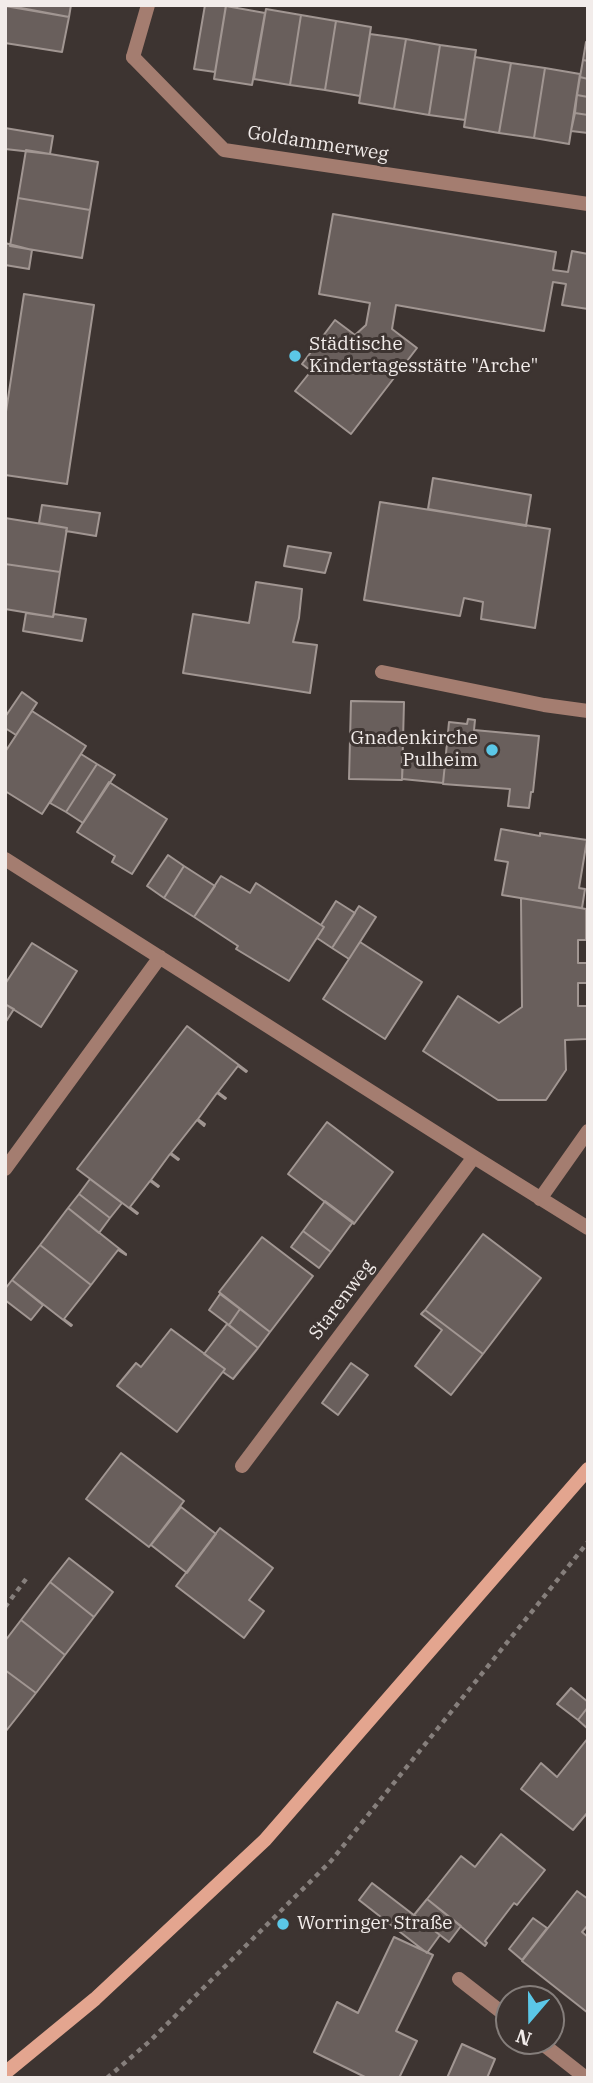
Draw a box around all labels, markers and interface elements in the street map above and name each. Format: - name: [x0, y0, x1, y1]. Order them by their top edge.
- street label: Goldammerweg: [246, 122, 390, 166]
- place label: Städtische Kindertagesstätte "Arche": [309, 334, 538, 378]
- marker: Städtische Kindertagesstätte "Arche": [287, 348, 303, 364]
- place label: Gnadenkirche Pulheim: [351, 728, 478, 772]
- marker: Gnadenkirche Pulheim: [484, 742, 500, 758]
- street label: Starenweg: [305, 1256, 379, 1344]
- place label: Worringer Straße: [297, 1913, 452, 1935]
- marker: Worringer Straße: [275, 1916, 291, 1932]
- north arrow: [495, 1985, 565, 2055]
- text: N: [512, 2024, 535, 2052]

